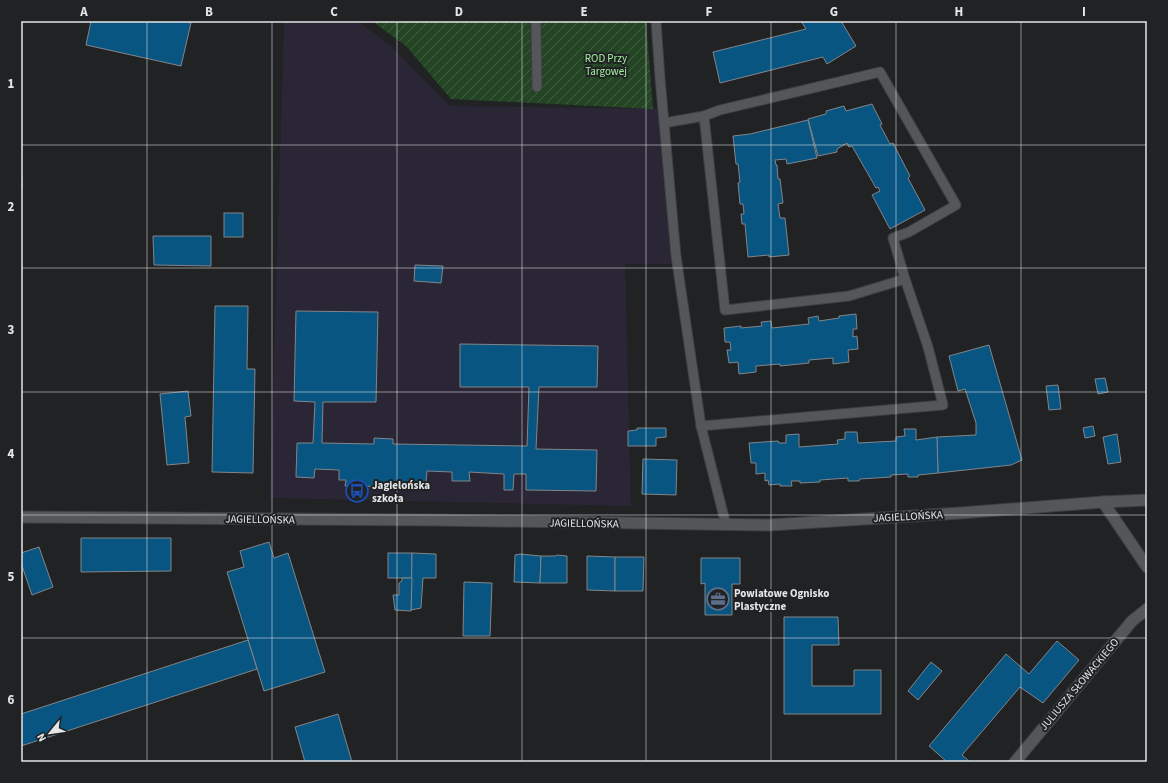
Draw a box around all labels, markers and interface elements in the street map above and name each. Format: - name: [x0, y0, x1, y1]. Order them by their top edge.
- text: A: [79, 3, 88, 21]
- text: B: [205, 3, 213, 21]
- text: C: [330, 3, 338, 21]
- text: D: [455, 3, 463, 21]
- text: E: [580, 3, 588, 21]
- text: F: [706, 3, 713, 21]
- text: G: [830, 3, 838, 21]
- text: H: [955, 3, 963, 21]
- text: I: [1082, 3, 1086, 21]
- park label: ROD Przy Targowej: [585, 51, 627, 79]
- text: 1: [8, 75, 15, 93]
- text: 2: [8, 198, 15, 216]
- text: 3: [8, 321, 15, 339]
- text: 4: [8, 445, 15, 463]
- bus stop icon: Jagielońska szkoła: [344, 478, 370, 504]
- place label: Jagielońska szkoła: [372, 478, 430, 506]
- street label: JAGIELLOŃSKA: [873, 507, 943, 526]
- street label: JAGIELLOŃSKA: [225, 511, 295, 528]
- street label: JAGIELLOŃSKA: [549, 515, 619, 532]
- text: 5: [8, 568, 15, 586]
- office icon: Powiatowe Ognisko Plastyczne: [705, 586, 731, 612]
- place label: Powiatowe Ognisko Plastyczne: [734, 586, 829, 614]
- street label: JULIUSZA SŁOWACKIEGO: [1036, 635, 1122, 733]
- text: 6: [8, 691, 15, 709]
- north arrow: [30, 713, 70, 753]
- text: N: [33, 731, 50, 744]

